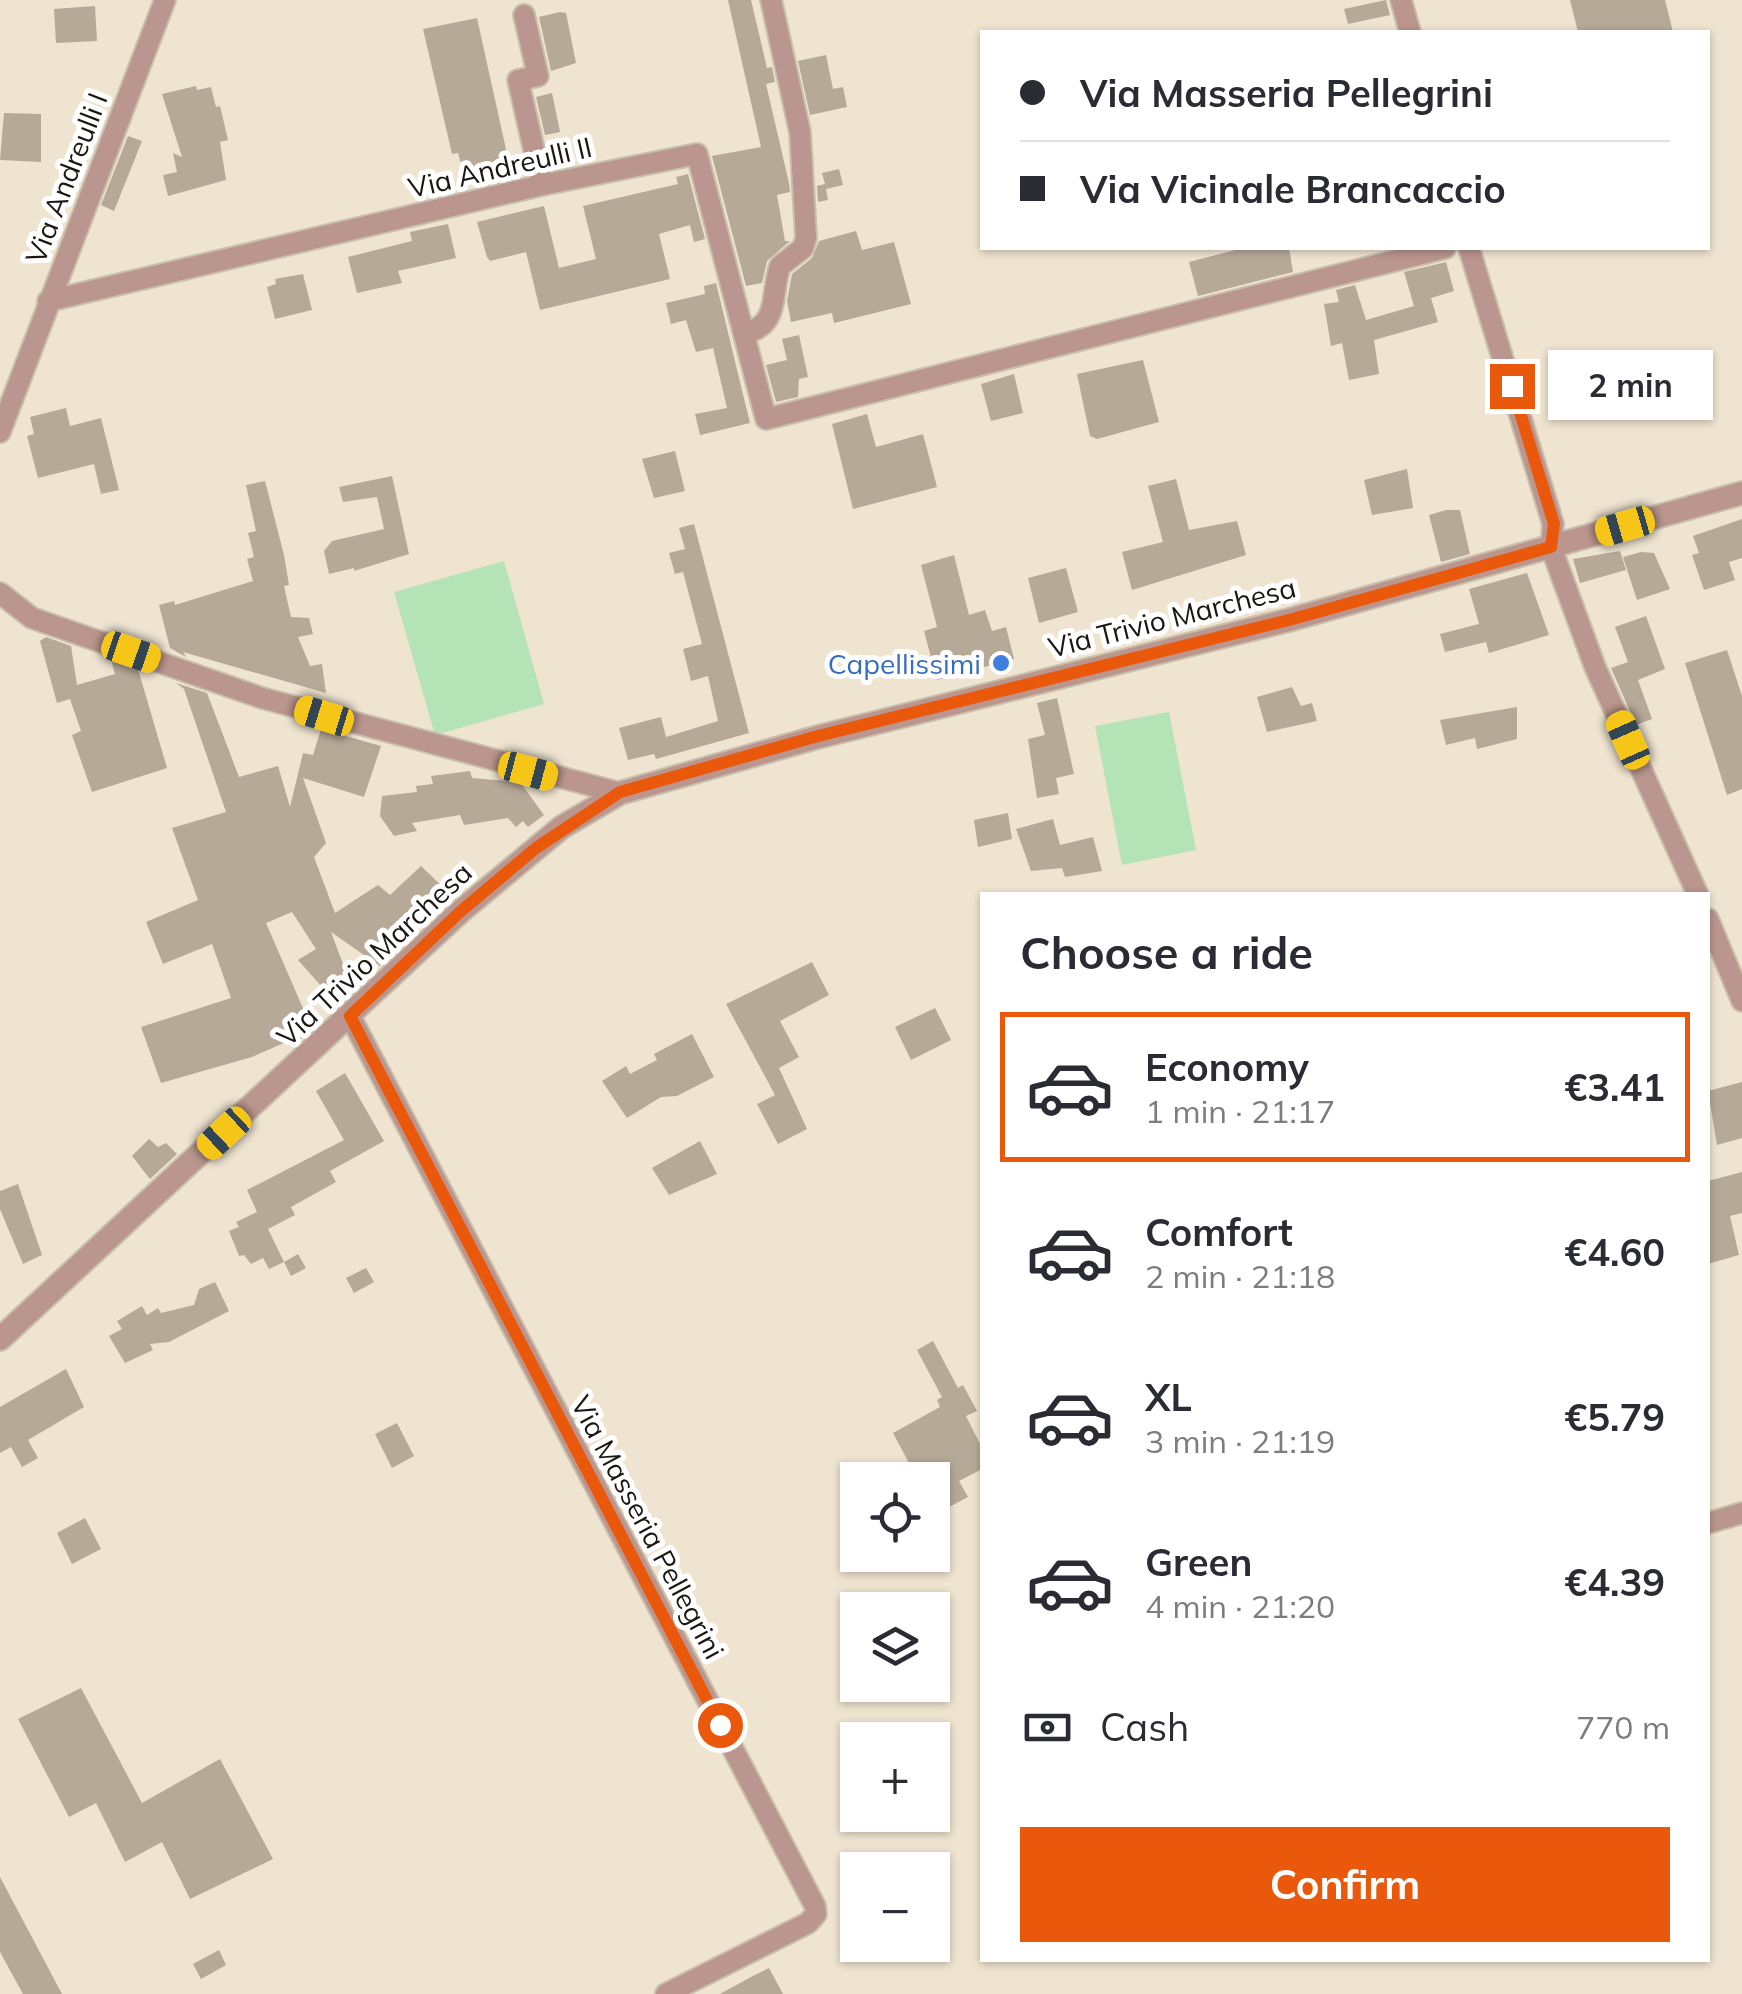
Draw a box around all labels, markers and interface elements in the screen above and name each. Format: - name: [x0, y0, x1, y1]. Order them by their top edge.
- text: Via Masseria Pellegrini: [1080, 69, 1493, 117]
- street label: Via Andreulli I: [17, 88, 115, 268]
- street label: Via Andreulli II: [405, 129, 595, 205]
- text: Via Vicinale Brancaccio: [1080, 165, 1506, 213]
- callout: 2 min: [1547, 351, 1712, 421]
- route end: [1490, 364, 1535, 409]
- text: 2 min: [1588, 365, 1673, 405]
- car: [1592, 503, 1658, 549]
- street label: Via Trivio Marchesa: [1045, 569, 1299, 665]
- car: [98, 628, 164, 676]
- place label: Capellissimi: [828, 646, 981, 681]
- marker: Capellissimi: [990, 652, 1012, 674]
- car: [291, 693, 357, 739]
- car: [1602, 706, 1654, 774]
- car: [495, 749, 561, 793]
- street label: Via Trivio Marchesa: [269, 855, 479, 1053]
- text: Choose a ride: [1020, 924, 1313, 980]
- icon: car: [1025, 1042, 1115, 1132]
- text: Economy: [1145, 1043, 1309, 1091]
- text: €3.41: [1564, 1063, 1665, 1111]
- text: 1 min · 21:17: [1145, 1091, 1335, 1131]
- car: [192, 1102, 256, 1164]
- icon: car: [1025, 1207, 1115, 1297]
- text: Comfort: [1145, 1208, 1293, 1256]
- text: €4.60: [1564, 1228, 1665, 1276]
- text: 2 min · 21:18: [1145, 1256, 1335, 1296]
- icon: car: [1025, 1372, 1115, 1462]
- text: XL: [1145, 1373, 1192, 1421]
- street label: Via Masseria Pellegrini: [564, 1389, 732, 1665]
- text: €5.79: [1564, 1393, 1665, 1441]
- text: 3 min · 21:19: [1145, 1421, 1335, 1461]
- map controls: [840, 1462, 950, 1962]
- button: locate: [840, 1462, 950, 1572]
- icon: car: [1025, 1537, 1115, 1627]
- text: Green: [1145, 1538, 1252, 1586]
- text: €4.39: [1564, 1558, 1665, 1606]
- text: 4 min · 21:20: [1145, 1586, 1335, 1626]
- button: layers: [840, 1592, 950, 1702]
- icon: cash: [1020, 1700, 1075, 1755]
- route start: [698, 1703, 743, 1748]
- text: Cash: [1100, 1703, 1189, 1751]
- text: 770 m: [1576, 1707, 1670, 1747]
- button: +: [840, 1722, 950, 1832]
- button: Confirm: [1020, 1827, 1670, 1942]
- button: −: [840, 1852, 950, 1962]

